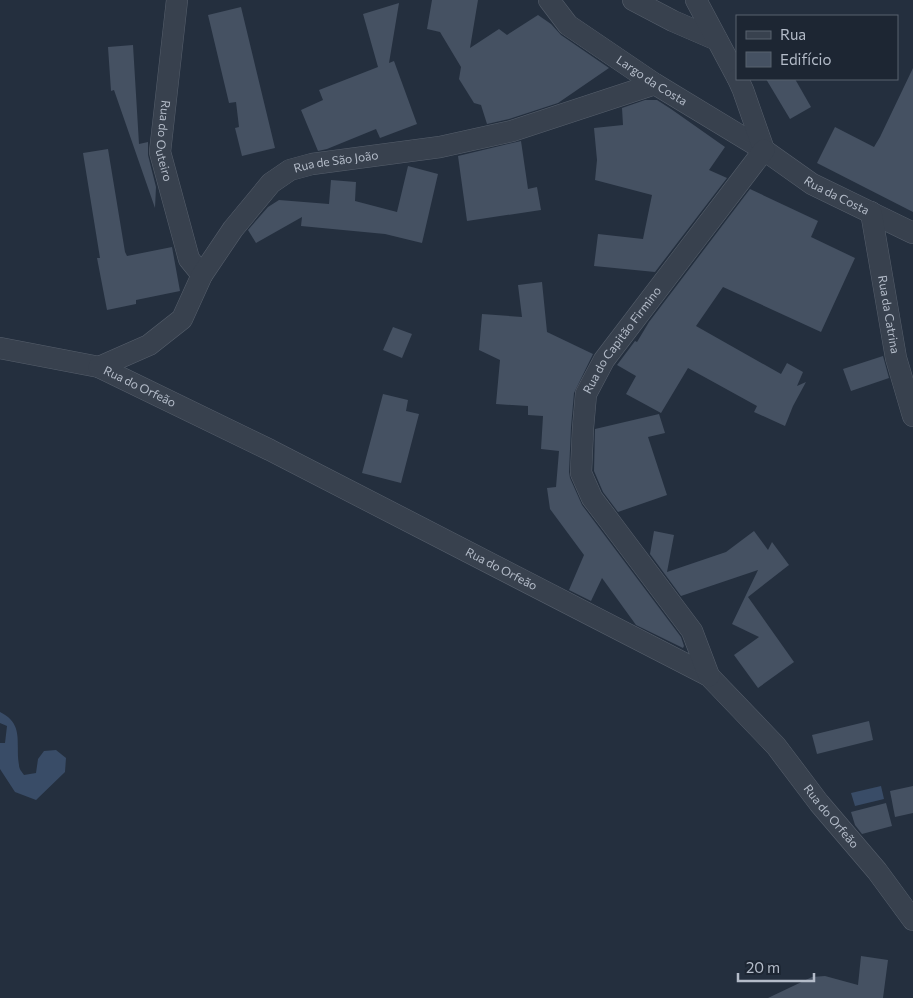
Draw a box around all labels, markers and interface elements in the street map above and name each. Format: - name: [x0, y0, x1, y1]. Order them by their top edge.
- legend: [736, 15, 898, 80]
- text: Rua: [780, 25, 806, 43]
- text: Edifício: [780, 50, 831, 68]
- street label: Largo da Costa: [614, 52, 690, 108]
- street label: Rua do Outeiro: [154, 100, 176, 183]
- street label: Rua de São João: [292, 147, 379, 175]
- street label: Rua da Costa: [802, 173, 872, 217]
- street label: Rua da Catrina: [876, 274, 903, 355]
- street label: Rua do Capitão Firmino: [580, 283, 663, 396]
- street label: Rua do Orfeão: [102, 362, 178, 409]
- street label: Rua do Orfeão: [464, 544, 540, 592]
- street label: Rua do Orfeão: [801, 781, 862, 851]
- scale bar: [738, 950, 814, 982]
- text: 20 m: [746, 958, 780, 976]

